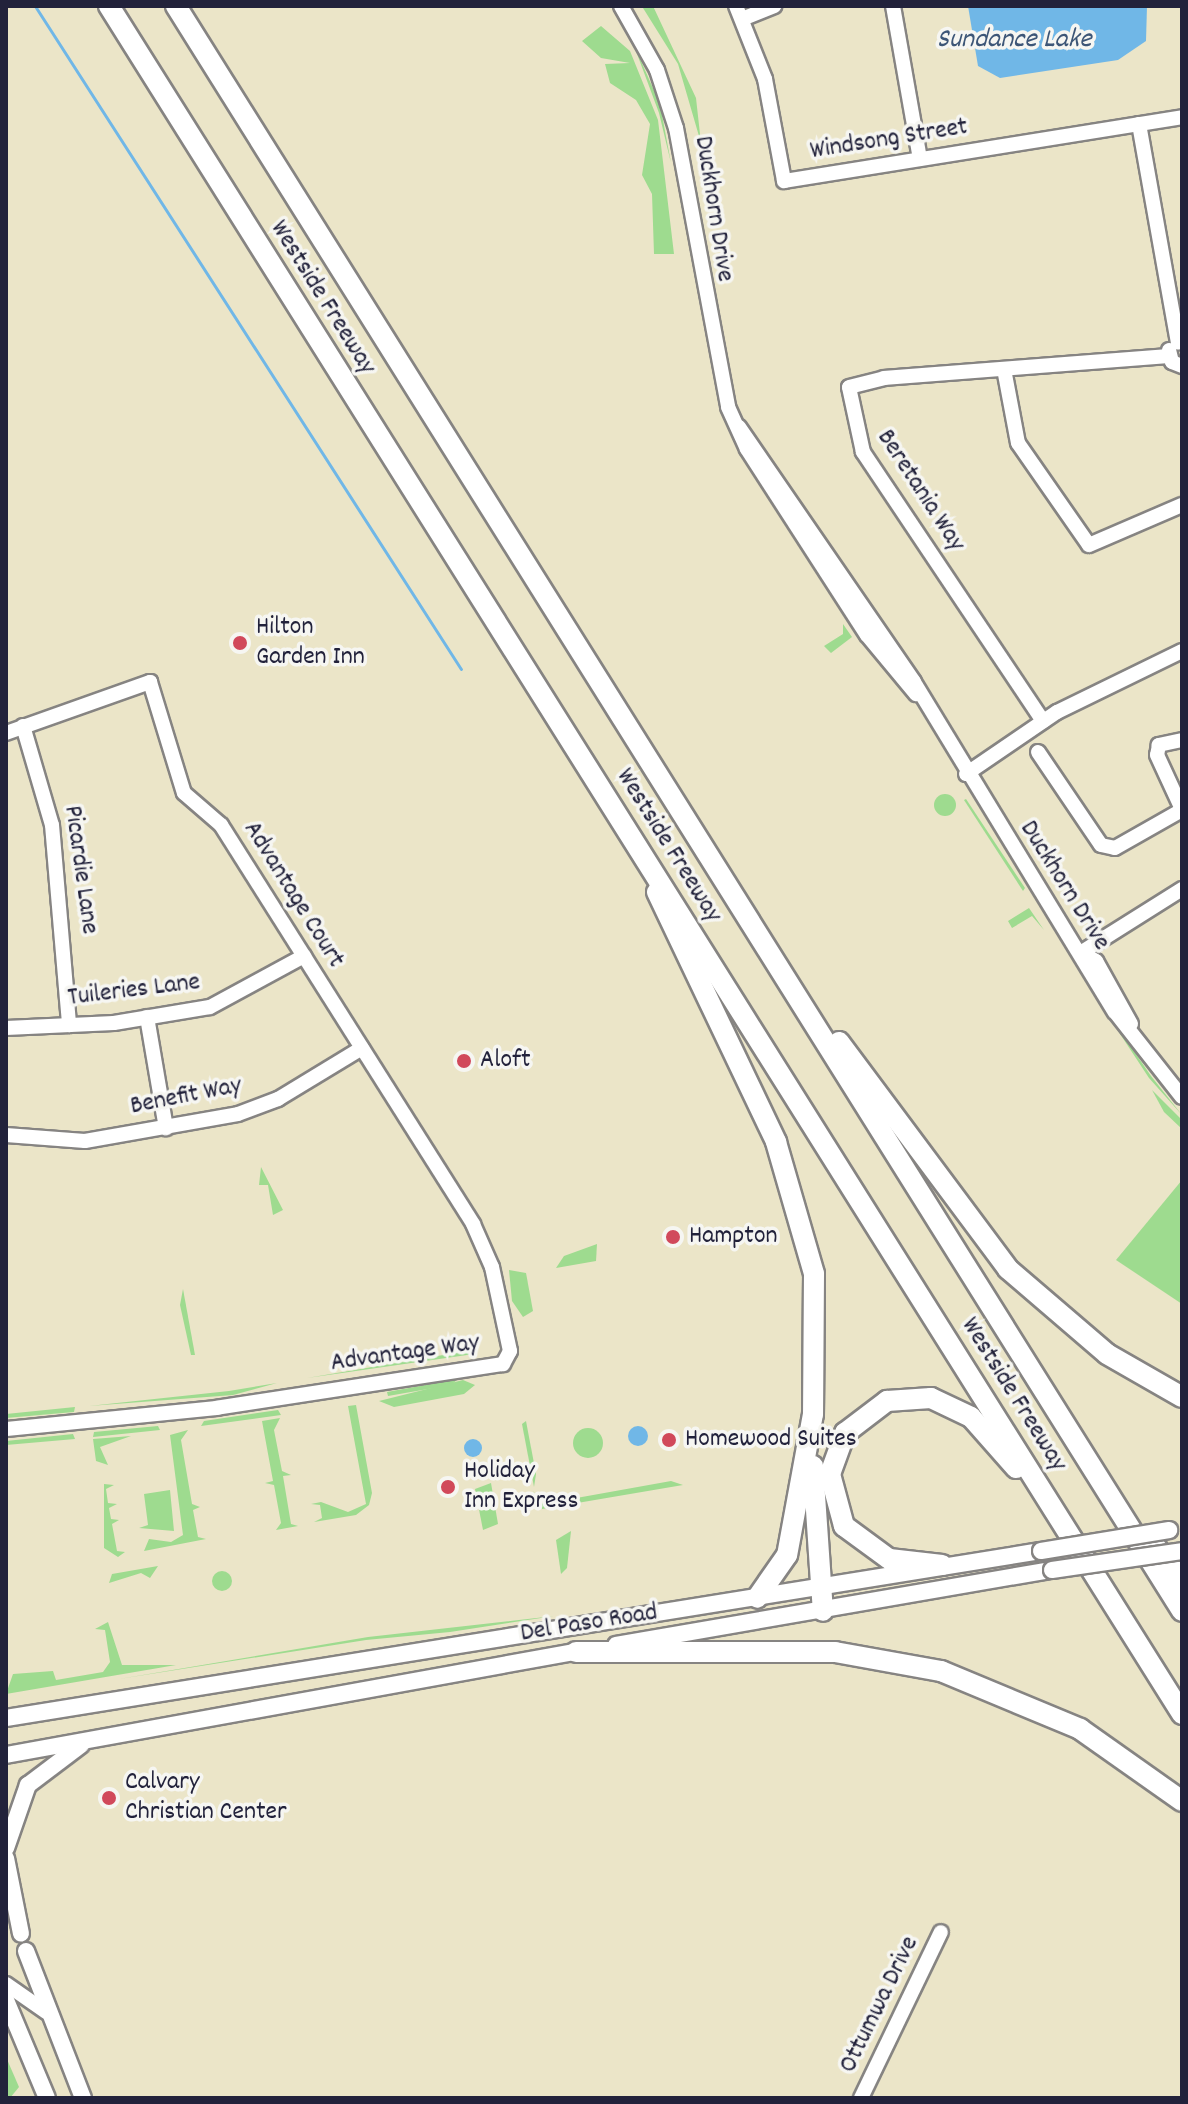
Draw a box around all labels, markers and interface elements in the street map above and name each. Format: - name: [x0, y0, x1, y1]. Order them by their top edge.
- water label: Sundance Lake: [937, 24, 1091, 58]
- street label: Windsong Street: [808, 112, 970, 168]
- street label: Duckhorn Drive: [686, 134, 740, 284]
- street label: Westside Freeway: [262, 215, 382, 381]
- street label: Beretania Way: [869, 424, 971, 558]
- place label: Hilton Garden Inn: [256, 612, 365, 674]
- marker: Hilton Garden Inn: [231, 634, 249, 652]
- street label: Westside Freeway: [608, 763, 728, 929]
- street label: Picardie Lane: [56, 804, 104, 936]
- street label: Duckhorn Drive: [1012, 815, 1116, 957]
- street label: Advantage Court: [236, 816, 350, 974]
- street label: Tuileries Lane: [66, 967, 202, 1015]
- place label: Aloft: [480, 1045, 531, 1077]
- marker: Aloft: [455, 1052, 473, 1070]
- street label: Benefit Way: [128, 1071, 244, 1123]
- place label: Hampton: [689, 1221, 778, 1253]
- marker: Hampton: [664, 1228, 682, 1246]
- street label: Westside Freeway: [953, 1312, 1073, 1478]
- street label: Advantage Way: [329, 1328, 481, 1380]
- place label: Homewood Suites: [685, 1424, 857, 1456]
- marker: Homewood Suites: [660, 1431, 678, 1449]
- place label: Holiday Inn Express: [464, 1456, 578, 1518]
- marker: Holiday Inn Express: [439, 1478, 457, 1496]
- street label: Del Paso Road: [518, 1598, 660, 1650]
- place label: Calvary Christian Center: [125, 1767, 287, 1828]
- marker: Calvary Christian Center: [100, 1789, 118, 1807]
- street label: Ottumwa Drive: [834, 1932, 926, 2078]

